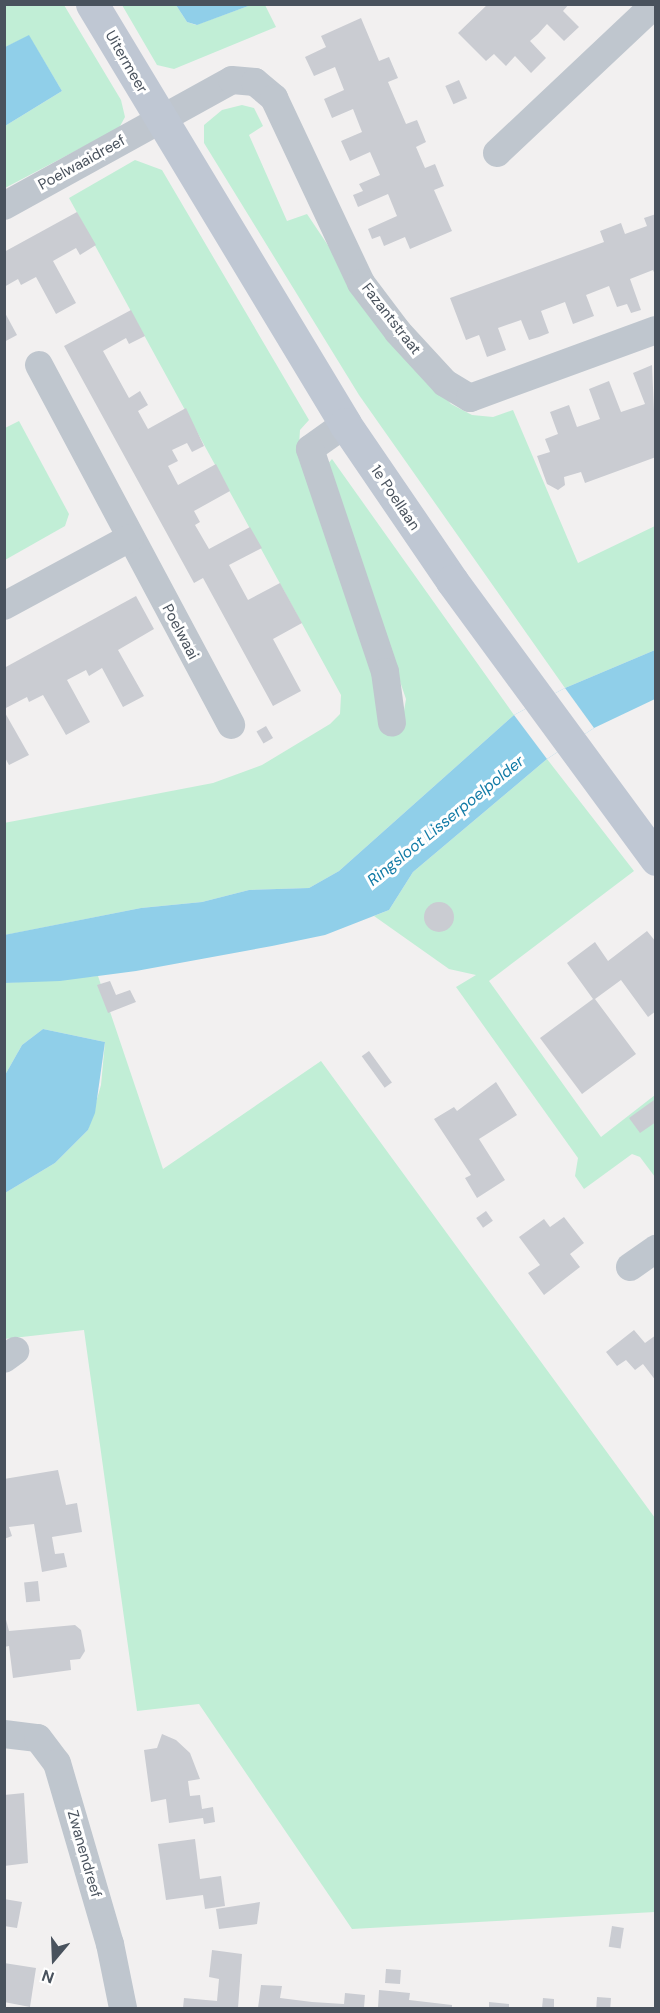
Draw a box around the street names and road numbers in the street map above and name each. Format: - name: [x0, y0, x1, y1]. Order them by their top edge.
- street label: Uitermeer: [101, 28, 151, 96]
- street label: Poelwaaidreef: [35, 132, 129, 194]
- street label: Fazantstraat: [357, 280, 425, 358]
- street label: 1e Poellaan: [367, 462, 423, 534]
- street label: Poelwaai: [158, 601, 202, 663]
- street label: Zwanendreef: [63, 1808, 105, 1900]

